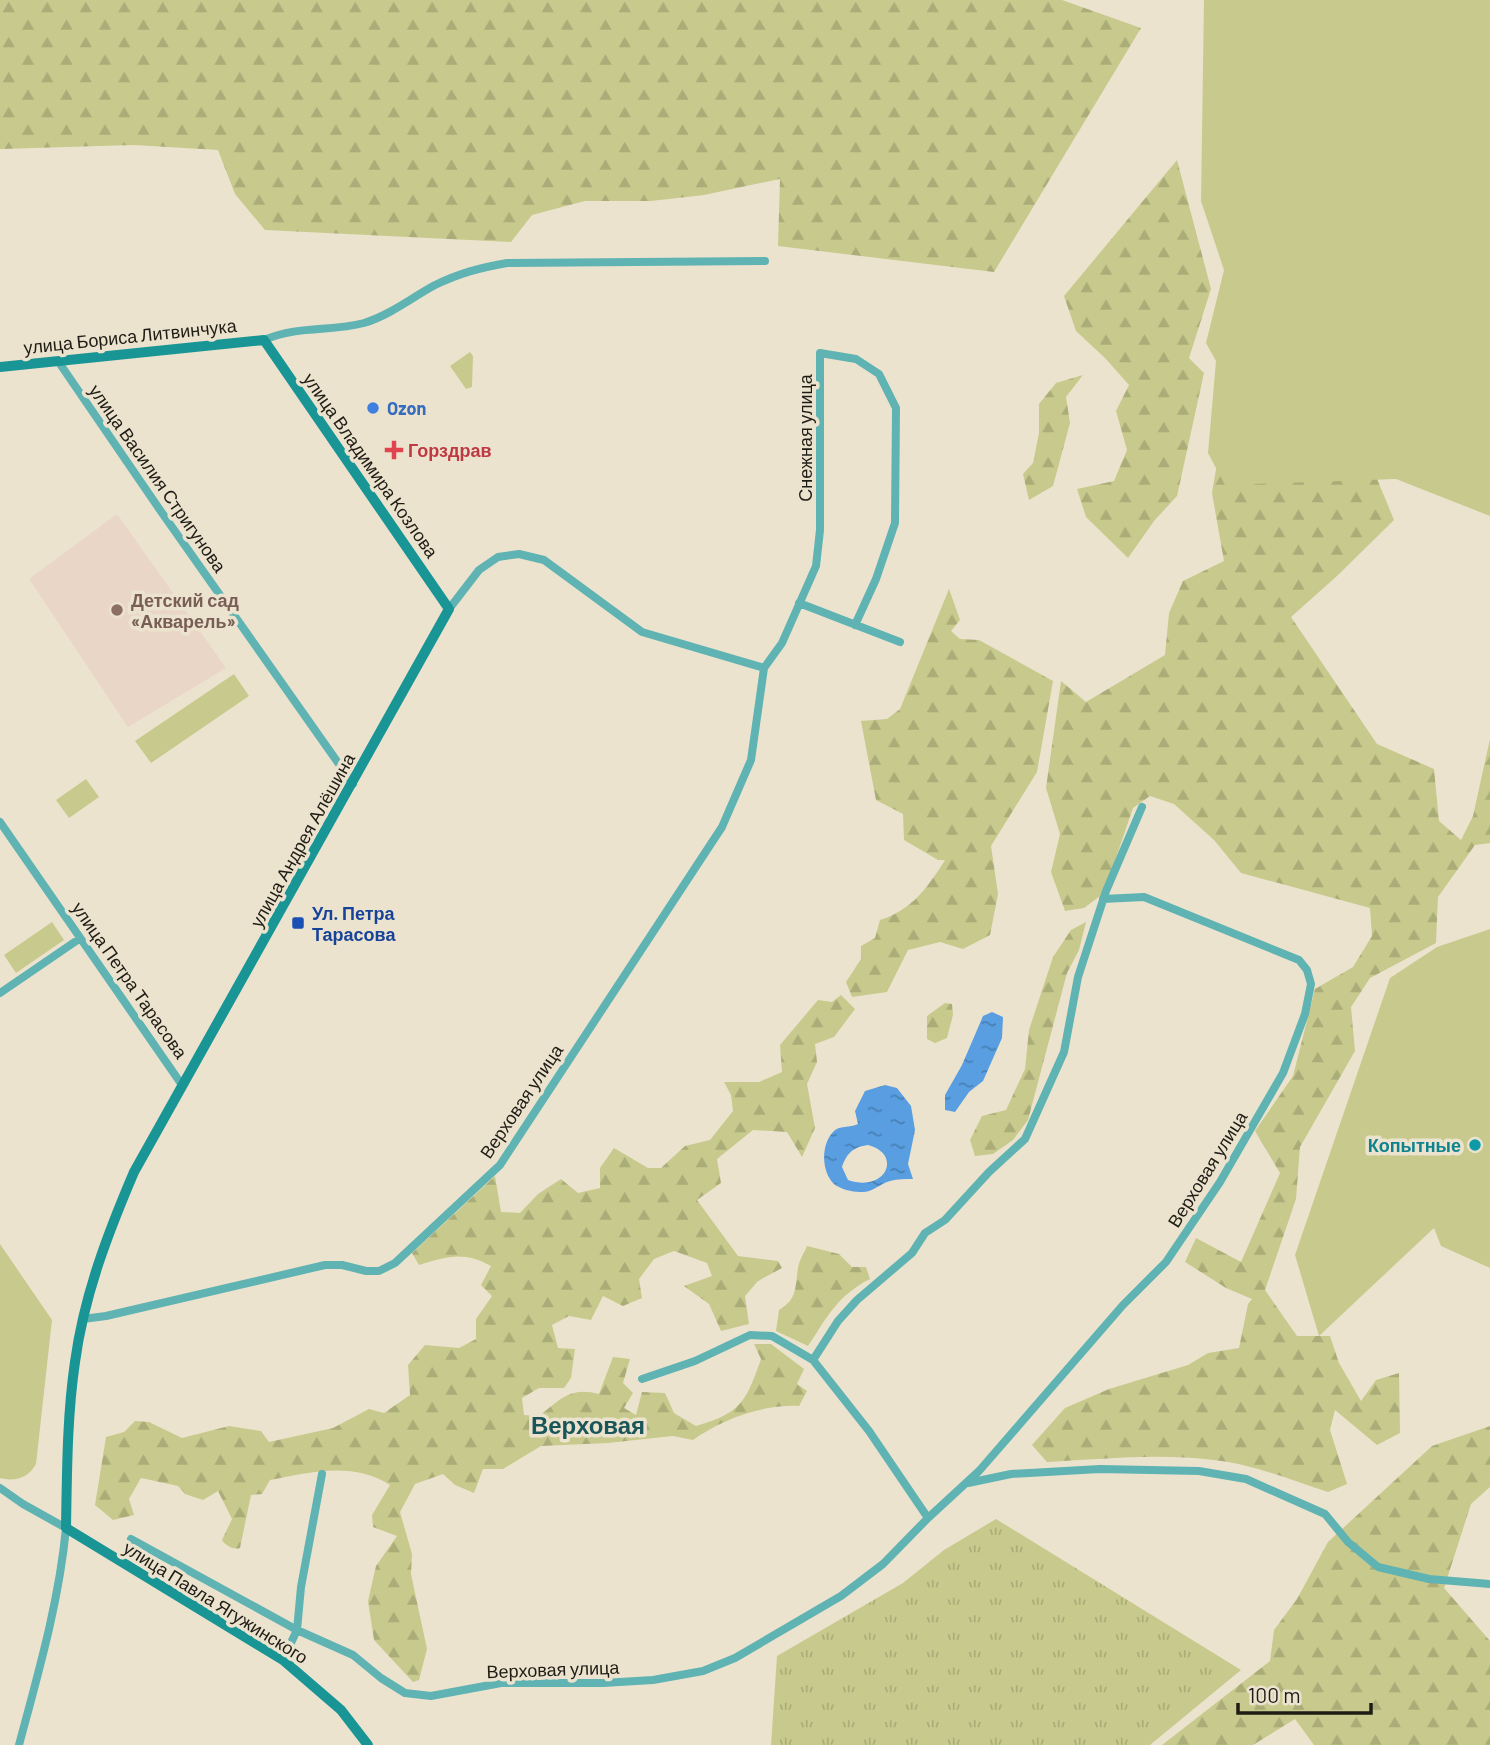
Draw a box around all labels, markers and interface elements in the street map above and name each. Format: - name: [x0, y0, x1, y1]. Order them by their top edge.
- street label: улица Бориса Литвинчука: [22, 314, 238, 358]
- street label: улица Владимира Козлова: [299, 368, 444, 562]
- street label: Снежная улица: [794, 373, 816, 502]
- street label: улица Василия Стригунова: [85, 380, 232, 577]
- place label: Ozon: [387, 397, 426, 419]
- marker: Ozon: [365, 400, 381, 416]
- place label: Горздрав: [408, 439, 492, 461]
- marker: Горздрав: [386, 442, 402, 458]
- place label: Детский сад «Акварель»: [131, 589, 239, 632]
- marker: Детский сад «Акварель»: [109, 602, 125, 618]
- street label: улица Андрея Алёшина: [245, 748, 360, 931]
- street label: улица Петра Тарасова: [68, 897, 193, 1063]
- place label: Ул. Петра Тарасова: [312, 902, 396, 945]
- marker: Ул. Петра Тарасова: [290, 915, 306, 931]
- street label: Верховая улица: [475, 1039, 568, 1162]
- street label: Верховая улица: [1162, 1106, 1252, 1231]
- place label: Копытные: [1368, 1134, 1461, 1156]
- marker: Копытные: [1467, 1137, 1483, 1153]
- district label: Верховая: [531, 1410, 645, 1439]
- street label: улица Павла Ягужинского: [120, 1536, 312, 1668]
- street label: Верховая улица: [486, 1656, 621, 1682]
- scale bar: [1238, 1672, 1371, 1716]
- text: 100 m: [1248, 1682, 1301, 1707]

